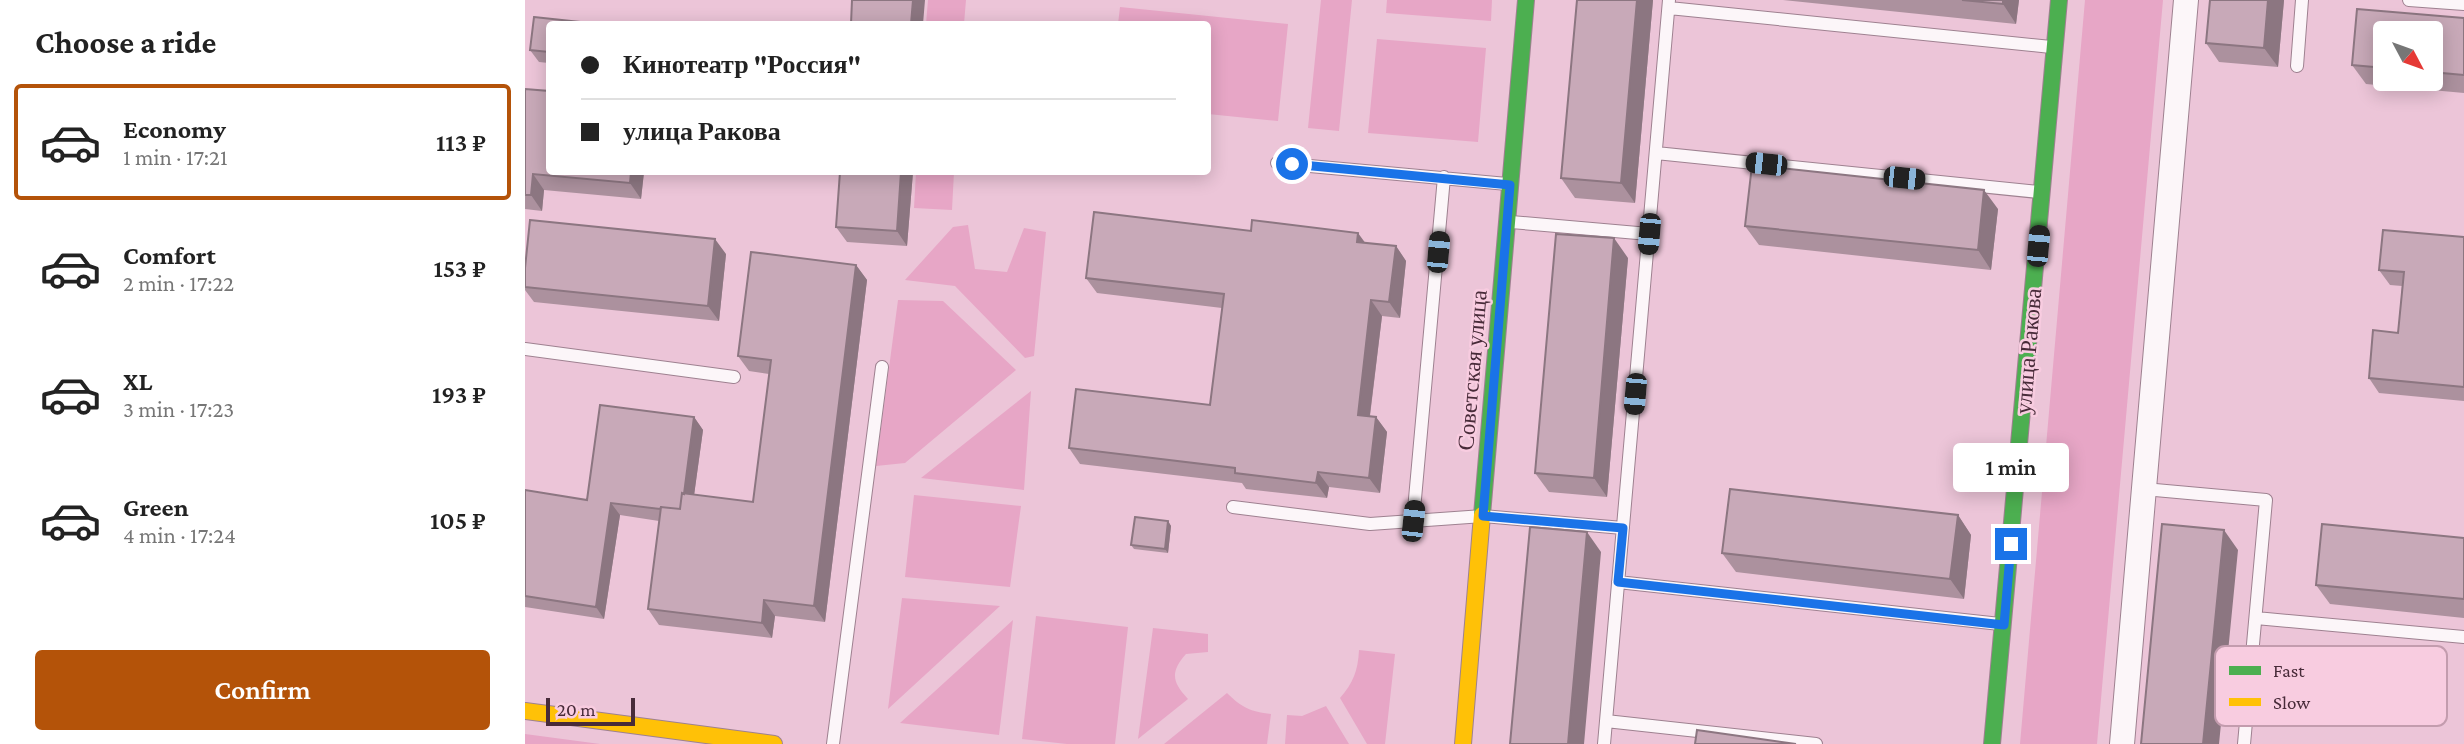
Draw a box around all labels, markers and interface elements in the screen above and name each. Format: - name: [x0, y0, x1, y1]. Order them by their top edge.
- north arrow: [2373, 21, 2443, 91]
- map controls: [2373, 21, 2443, 91]
- text: Choose a ride: [35, 24, 216, 60]
- text: Кинотеатр "Россия": [623, 50, 861, 79]
- icon: car: [39, 111, 102, 174]
- text: Economy: [123, 115, 226, 144]
- text: улица Ракова: [623, 117, 781, 146]
- text: 113 ₽: [436, 128, 486, 157]
- text: 1 min · 17:21: [123, 144, 228, 170]
- route start: [1276, 148, 1308, 180]
- car: [1745, 151, 1788, 177]
- car: [1883, 165, 1926, 191]
- car: [1637, 212, 1662, 256]
- car: [2026, 224, 2051, 268]
- car: [1426, 230, 1451, 274]
- icon: car: [39, 237, 102, 300]
- text: Comfort: [123, 241, 216, 270]
- text: 153 ₽: [433, 254, 486, 283]
- text: 2 min · 17:22: [123, 270, 234, 296]
- street label: улица Ракова: [2010, 287, 2046, 415]
- street label: Советская улица: [1452, 289, 1492, 451]
- icon: car: [39, 363, 102, 426]
- text: XL: [123, 367, 152, 396]
- car: [1623, 372, 1648, 416]
- text: 193 ₽: [432, 380, 486, 409]
- text: 3 min · 17:23: [123, 396, 234, 422]
- callout: 1 min: [1953, 442, 2069, 491]
- text: 1 min: [1985, 454, 2037, 480]
- icon: car: [39, 489, 102, 552]
- text: Green: [123, 493, 189, 522]
- car: [1401, 499, 1426, 543]
- text: 105 ₽: [430, 506, 486, 535]
- text: 4 min · 17:24: [123, 522, 236, 548]
- route end: [1995, 528, 2027, 560]
- legend: [2215, 646, 2447, 726]
- button: Confirm: [35, 650, 490, 730]
- text: Fast: [2273, 660, 2305, 681]
- text: Slow: [2273, 692, 2310, 713]
- scale bar: [546, 695, 635, 727]
- text: 20 m: [557, 699, 596, 720]

